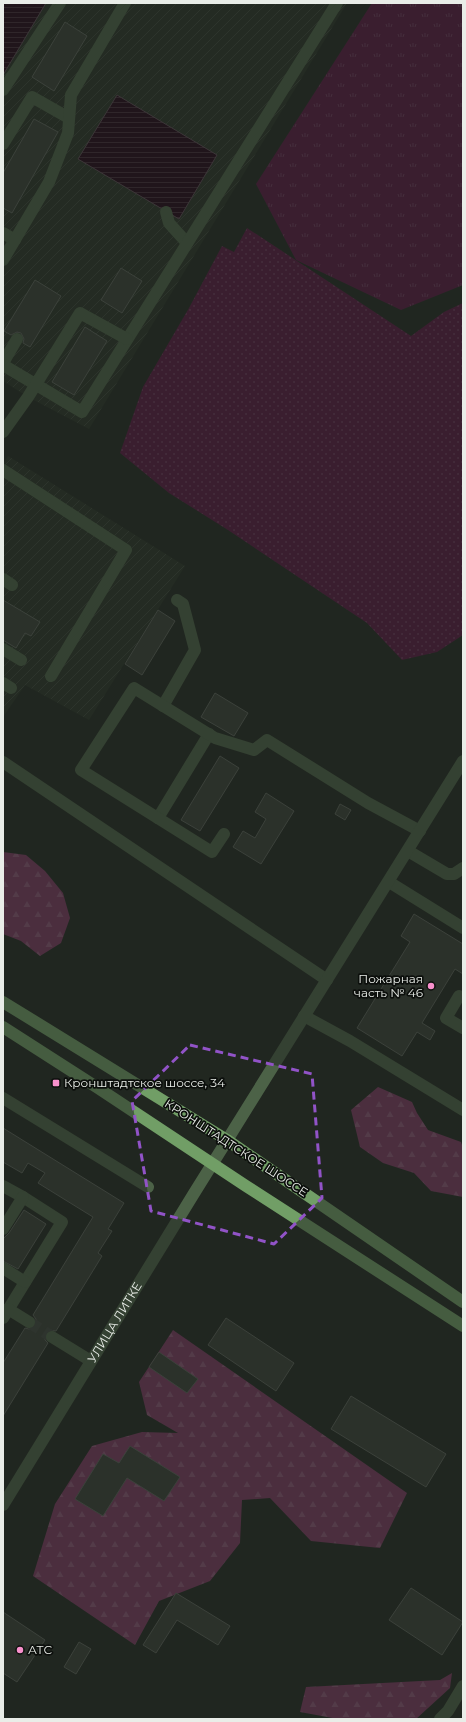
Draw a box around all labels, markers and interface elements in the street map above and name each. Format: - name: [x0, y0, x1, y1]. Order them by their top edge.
- place label: Пожарная часть № 46: [354, 971, 423, 1000]
- marker: Пожарная часть № 46: [426, 981, 436, 991]
- place label: Кронштадтское шоссе, 34: [64, 1075, 225, 1090]
- marker: Кронштадтское шоссе, 34: [51, 1078, 61, 1088]
- street label: КРОНШТАДТСКОЕ ШОССЕ: [162, 1096, 311, 1200]
- street label: УЛИЦА ЛИТКЕ: [84, 1279, 145, 1365]
- place label: АТС: [28, 1642, 52, 1657]
- marker: АТС: [15, 1645, 25, 1655]

